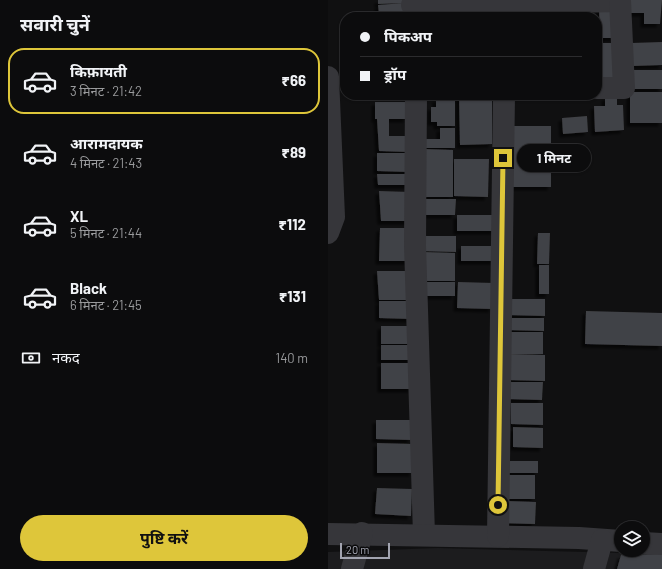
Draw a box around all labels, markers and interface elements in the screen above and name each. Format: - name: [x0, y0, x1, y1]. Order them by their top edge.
- text: सवारी चुनें: [20, 13, 90, 35]
- text: पिकअप: [384, 27, 432, 45]
- text: किफ़ायती: [70, 62, 127, 80]
- icon: car: [22, 63, 58, 99]
- text: ड्रॉप: [384, 65, 406, 83]
- text: ₹66: [281, 71, 306, 89]
- text: 3 मिनट · 21:42: [70, 83, 142, 99]
- text: आरामदायक: [70, 134, 143, 152]
- icon: car: [22, 135, 58, 171]
- text: ₹89: [281, 143, 306, 161]
- callout: 1 मिनट: [517, 144, 591, 172]
- route end: [494, 149, 512, 167]
- text: 1 मिनट: [537, 150, 571, 166]
- text: 4 मिनट · 21:43: [70, 155, 142, 171]
- icon: car: [22, 207, 58, 243]
- text: XL: [70, 207, 88, 225]
- text: ₹112: [278, 215, 306, 233]
- text: 5 मिनट · 21:44: [70, 225, 142, 241]
- icon: car: [22, 279, 58, 315]
- text: Black: [70, 279, 107, 297]
- text: ₹131: [279, 287, 306, 305]
- text: 6 मिनट · 21:45: [70, 297, 142, 313]
- icon: cash: [20, 347, 42, 369]
- text: नकद: [52, 348, 80, 366]
- text: 140 m: [276, 350, 308, 366]
- route start: [489, 496, 507, 514]
- button: पुष्टि करें: [20, 515, 308, 561]
- map controls: [614, 521, 650, 557]
- button: layers: [614, 521, 650, 557]
- scale bar: [340, 541, 390, 560]
- text: 20 m: [346, 543, 369, 556]

